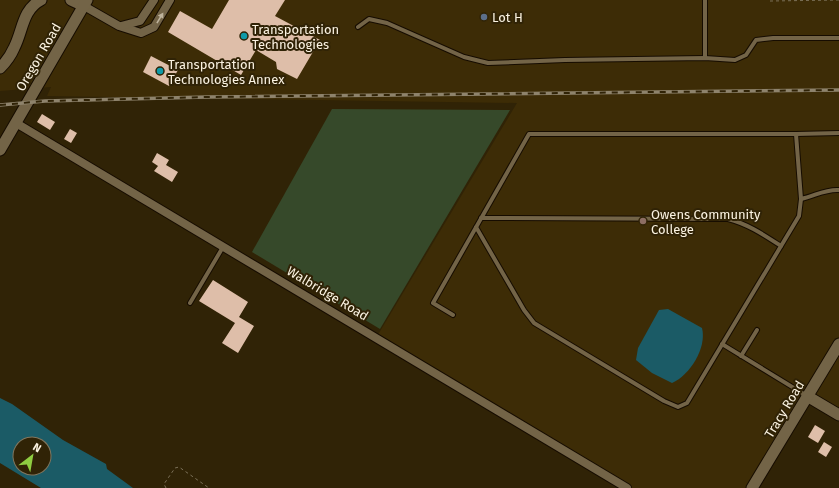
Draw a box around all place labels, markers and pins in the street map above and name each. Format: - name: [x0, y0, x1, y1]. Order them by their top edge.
- place label: Lot H: [492, 10, 523, 25]
- marker: Lot H: [479, 12, 489, 22]
- place label: Transportation Technologies: [252, 22, 339, 52]
- marker: Transportation Technologies: [239, 31, 249, 41]
- place label: Transportation Technologies Annex: [168, 57, 285, 87]
- marker: Transportation Technologies Annex: [155, 66, 165, 76]
- place label: Owens Community College: [651, 207, 761, 237]
- marker: Owens Community College: [638, 216, 648, 226]

